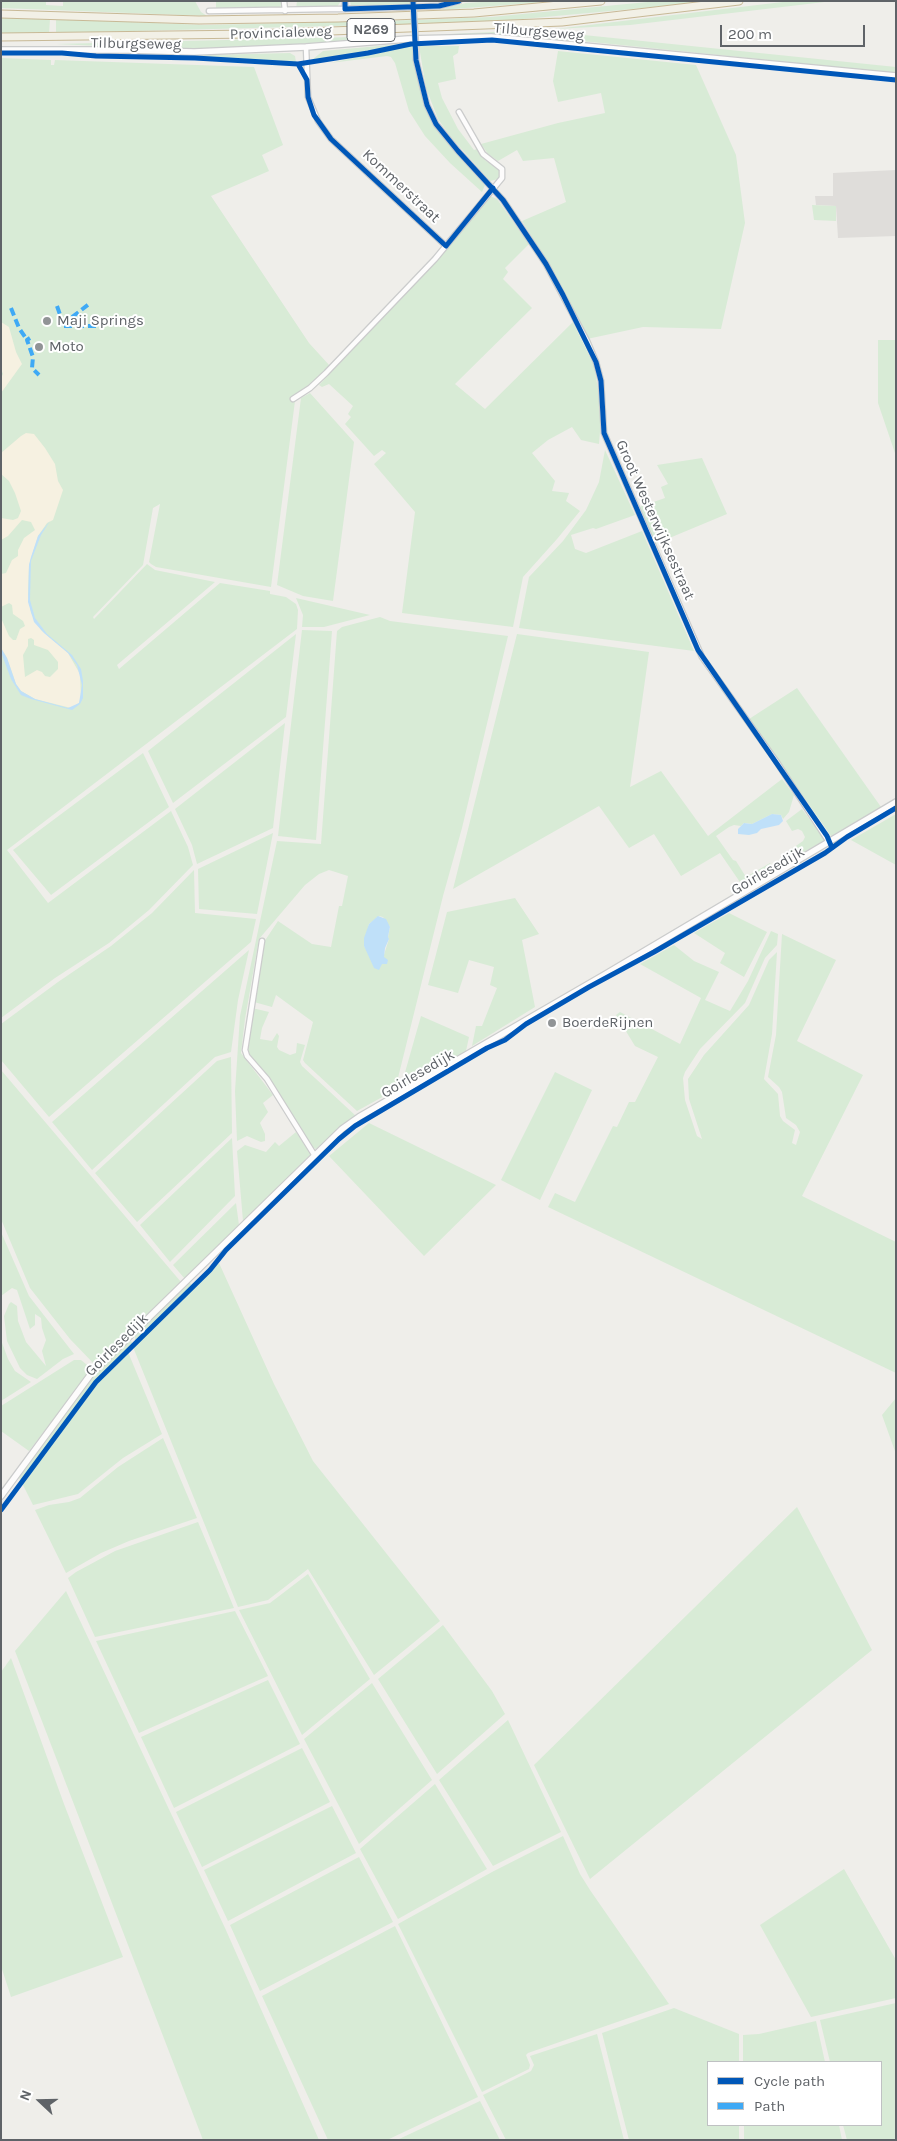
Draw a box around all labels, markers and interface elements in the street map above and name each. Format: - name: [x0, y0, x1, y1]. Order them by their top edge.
- scale bar: [722, 15, 867, 47]
- road number: N269: [347, 18, 395, 42]
- street label: Tilburgseweg: [493, 19, 585, 45]
- street label: Provincialeweg: [230, 22, 332, 44]
- text: 200 m: [728, 25, 772, 43]
- street label: Tilburgseweg: [91, 34, 181, 54]
- street label: Kommerstraat: [358, 145, 444, 227]
- place label: Maji Springs: [57, 312, 144, 330]
- marker: Maji Springs: [41, 315, 53, 327]
- place label: Moto: [49, 338, 84, 356]
- marker: Moto: [33, 341, 45, 353]
- street label: Groot Westerwijksestraat: [612, 437, 698, 603]
- street label: Goirlesedijk: [728, 843, 808, 899]
- place label: BoerdeRijnen: [562, 1014, 653, 1032]
- marker: BoerdeRijnen: [546, 1017, 558, 1029]
- street label: Goirlesedijk: [378, 1046, 458, 1102]
- street label: Goirlesedijk: [82, 1310, 152, 1380]
- legend: [707, 2061, 882, 2126]
- text: Cycle path: [754, 2072, 825, 2090]
- north arrow: [15, 2076, 65, 2126]
- text: N: [16, 2088, 35, 2103]
- text: Path: [754, 2097, 785, 2115]

